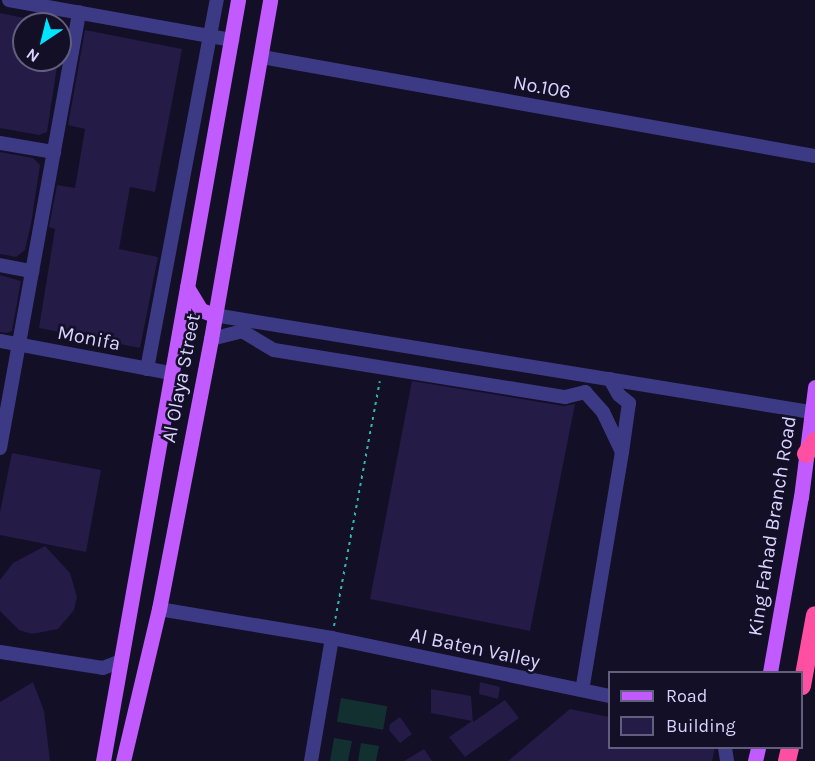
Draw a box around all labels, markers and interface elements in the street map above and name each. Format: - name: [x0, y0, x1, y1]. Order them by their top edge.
- north arrow: [12, 12, 72, 72]
- text: N: [22, 44, 43, 67]
- street label: No.106: [511, 70, 573, 104]
- street label: Al Olaya Street: [157, 311, 205, 445]
- street label: Monifa: [55, 320, 123, 356]
- street label: King Fahad Branch Road: [743, 414, 801, 638]
- street label: Al Baten Valley: [408, 623, 542, 673]
- legend: [608, 671, 803, 749]
- text: Road: [666, 685, 707, 707]
- text: Building: [666, 715, 736, 737]

